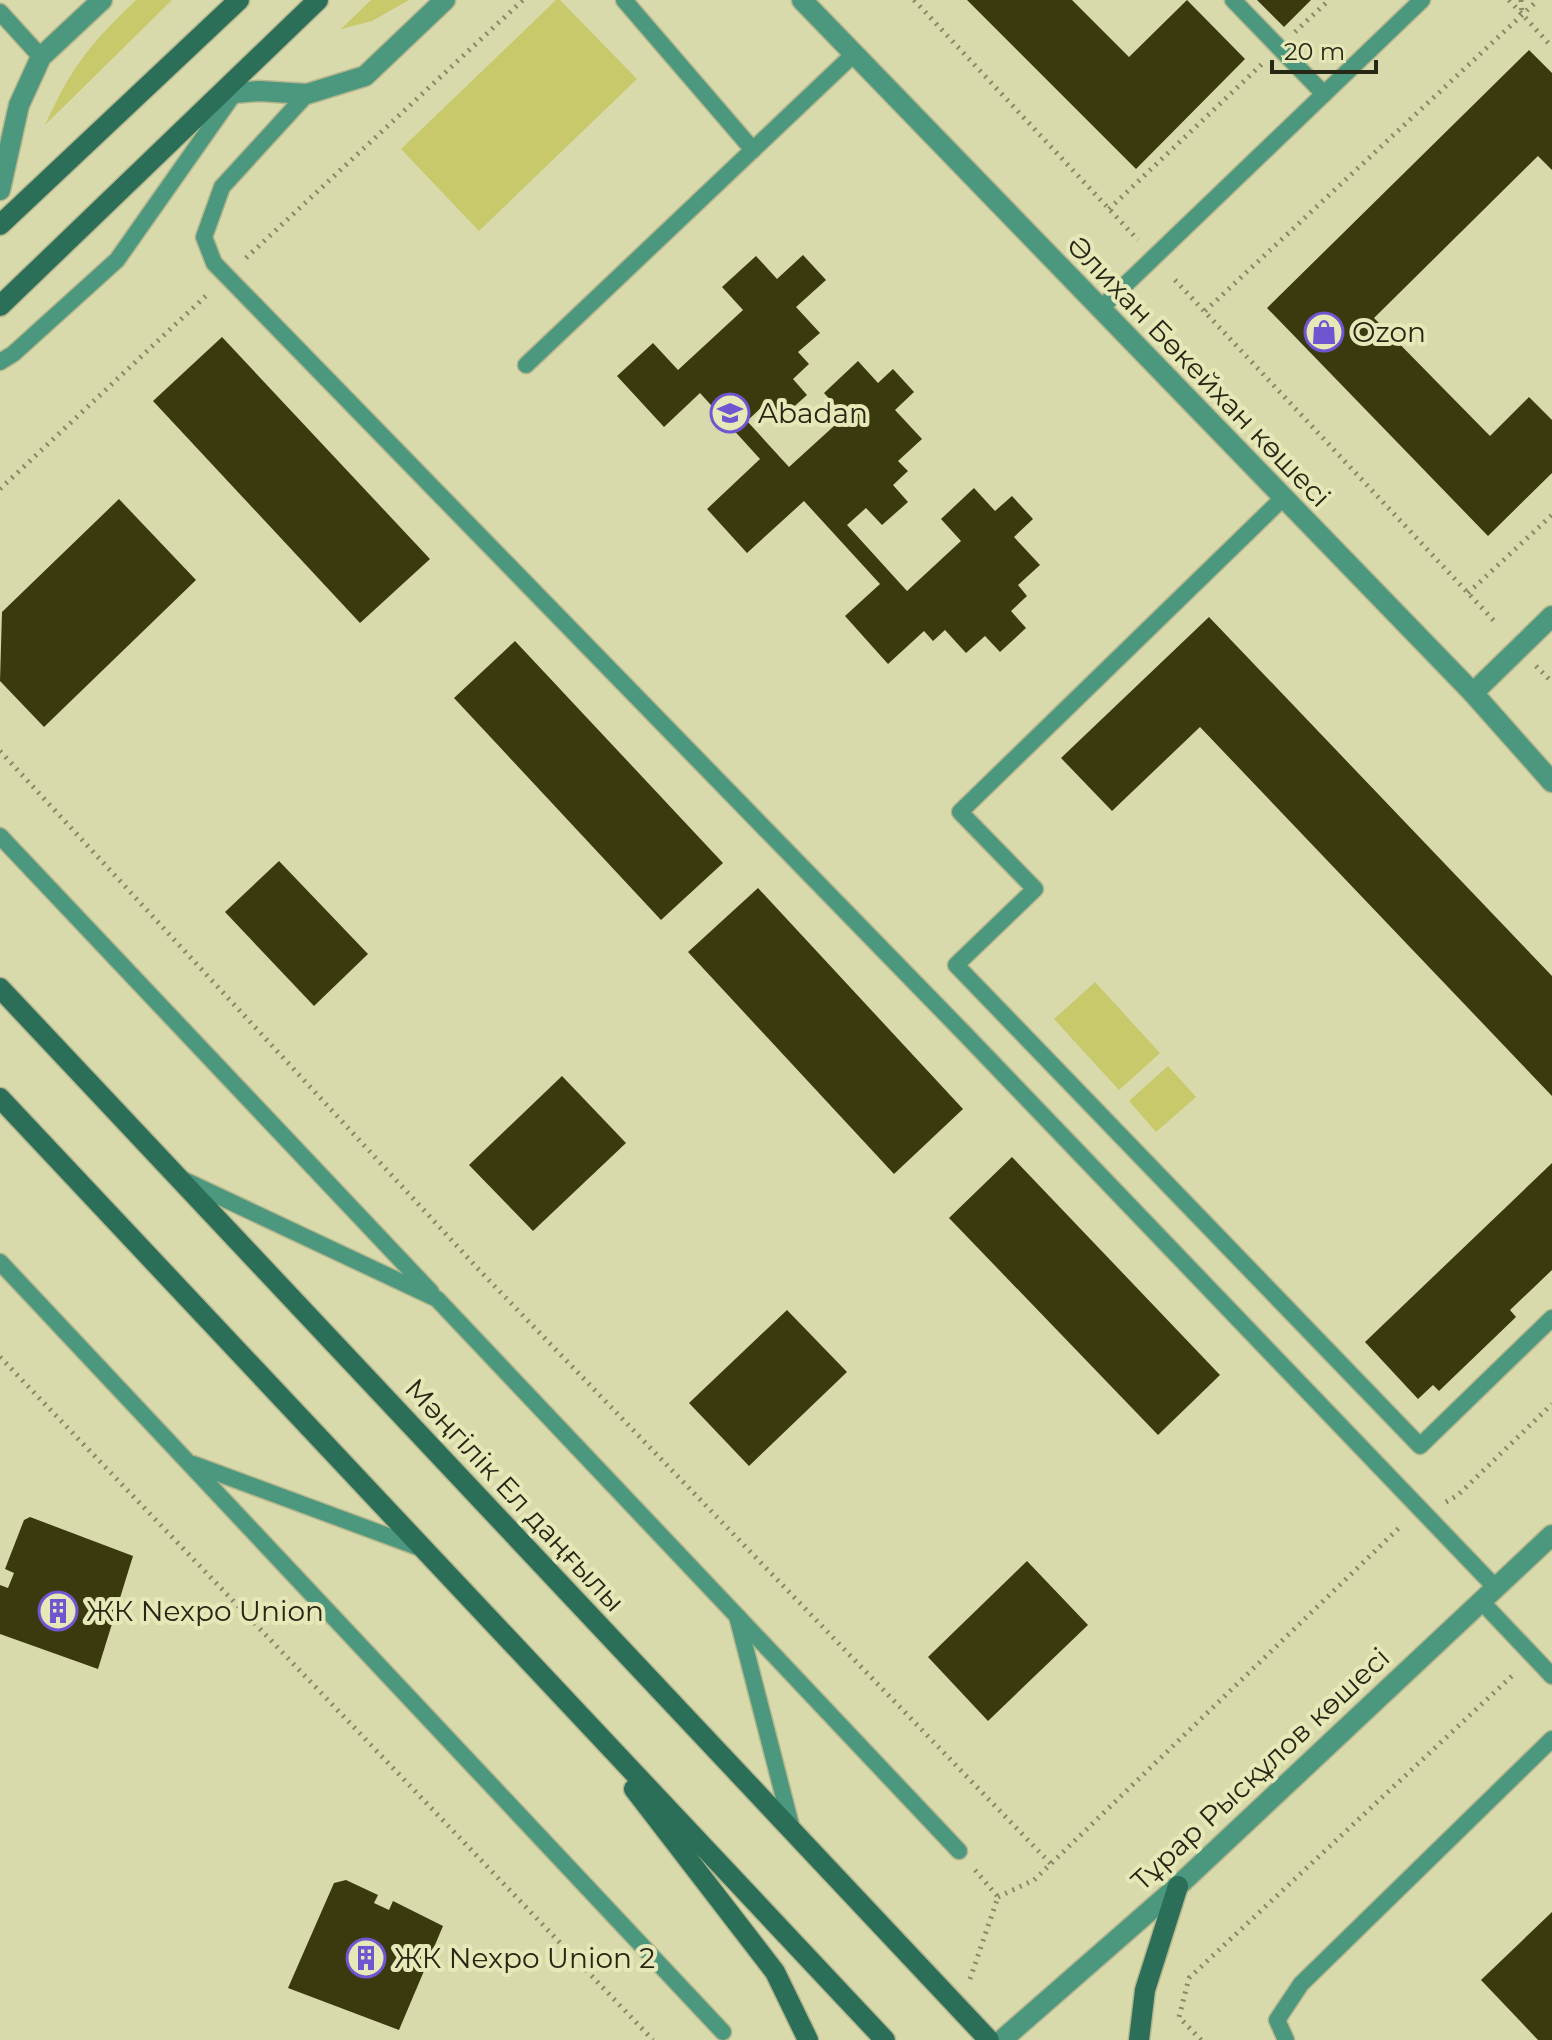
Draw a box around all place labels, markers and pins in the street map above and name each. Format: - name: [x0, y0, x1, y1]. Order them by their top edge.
- shop icon: Ozon: [1303, 311, 1345, 353]
- place label: Ozon: [1352, 315, 1426, 349]
- school or university icon: Abadan: [709, 392, 751, 434]
- place label: Abadan: [758, 396, 868, 430]
- building icon: ЖК Nexpo Union: [37, 1590, 79, 1632]
- place label: ЖК Nexpo Union: [86, 1594, 324, 1628]
- building icon: ЖК Nexpo Union 2: [345, 1937, 387, 1979]
- place label: ЖК Nexpo Union 2: [394, 1941, 655, 1975]

